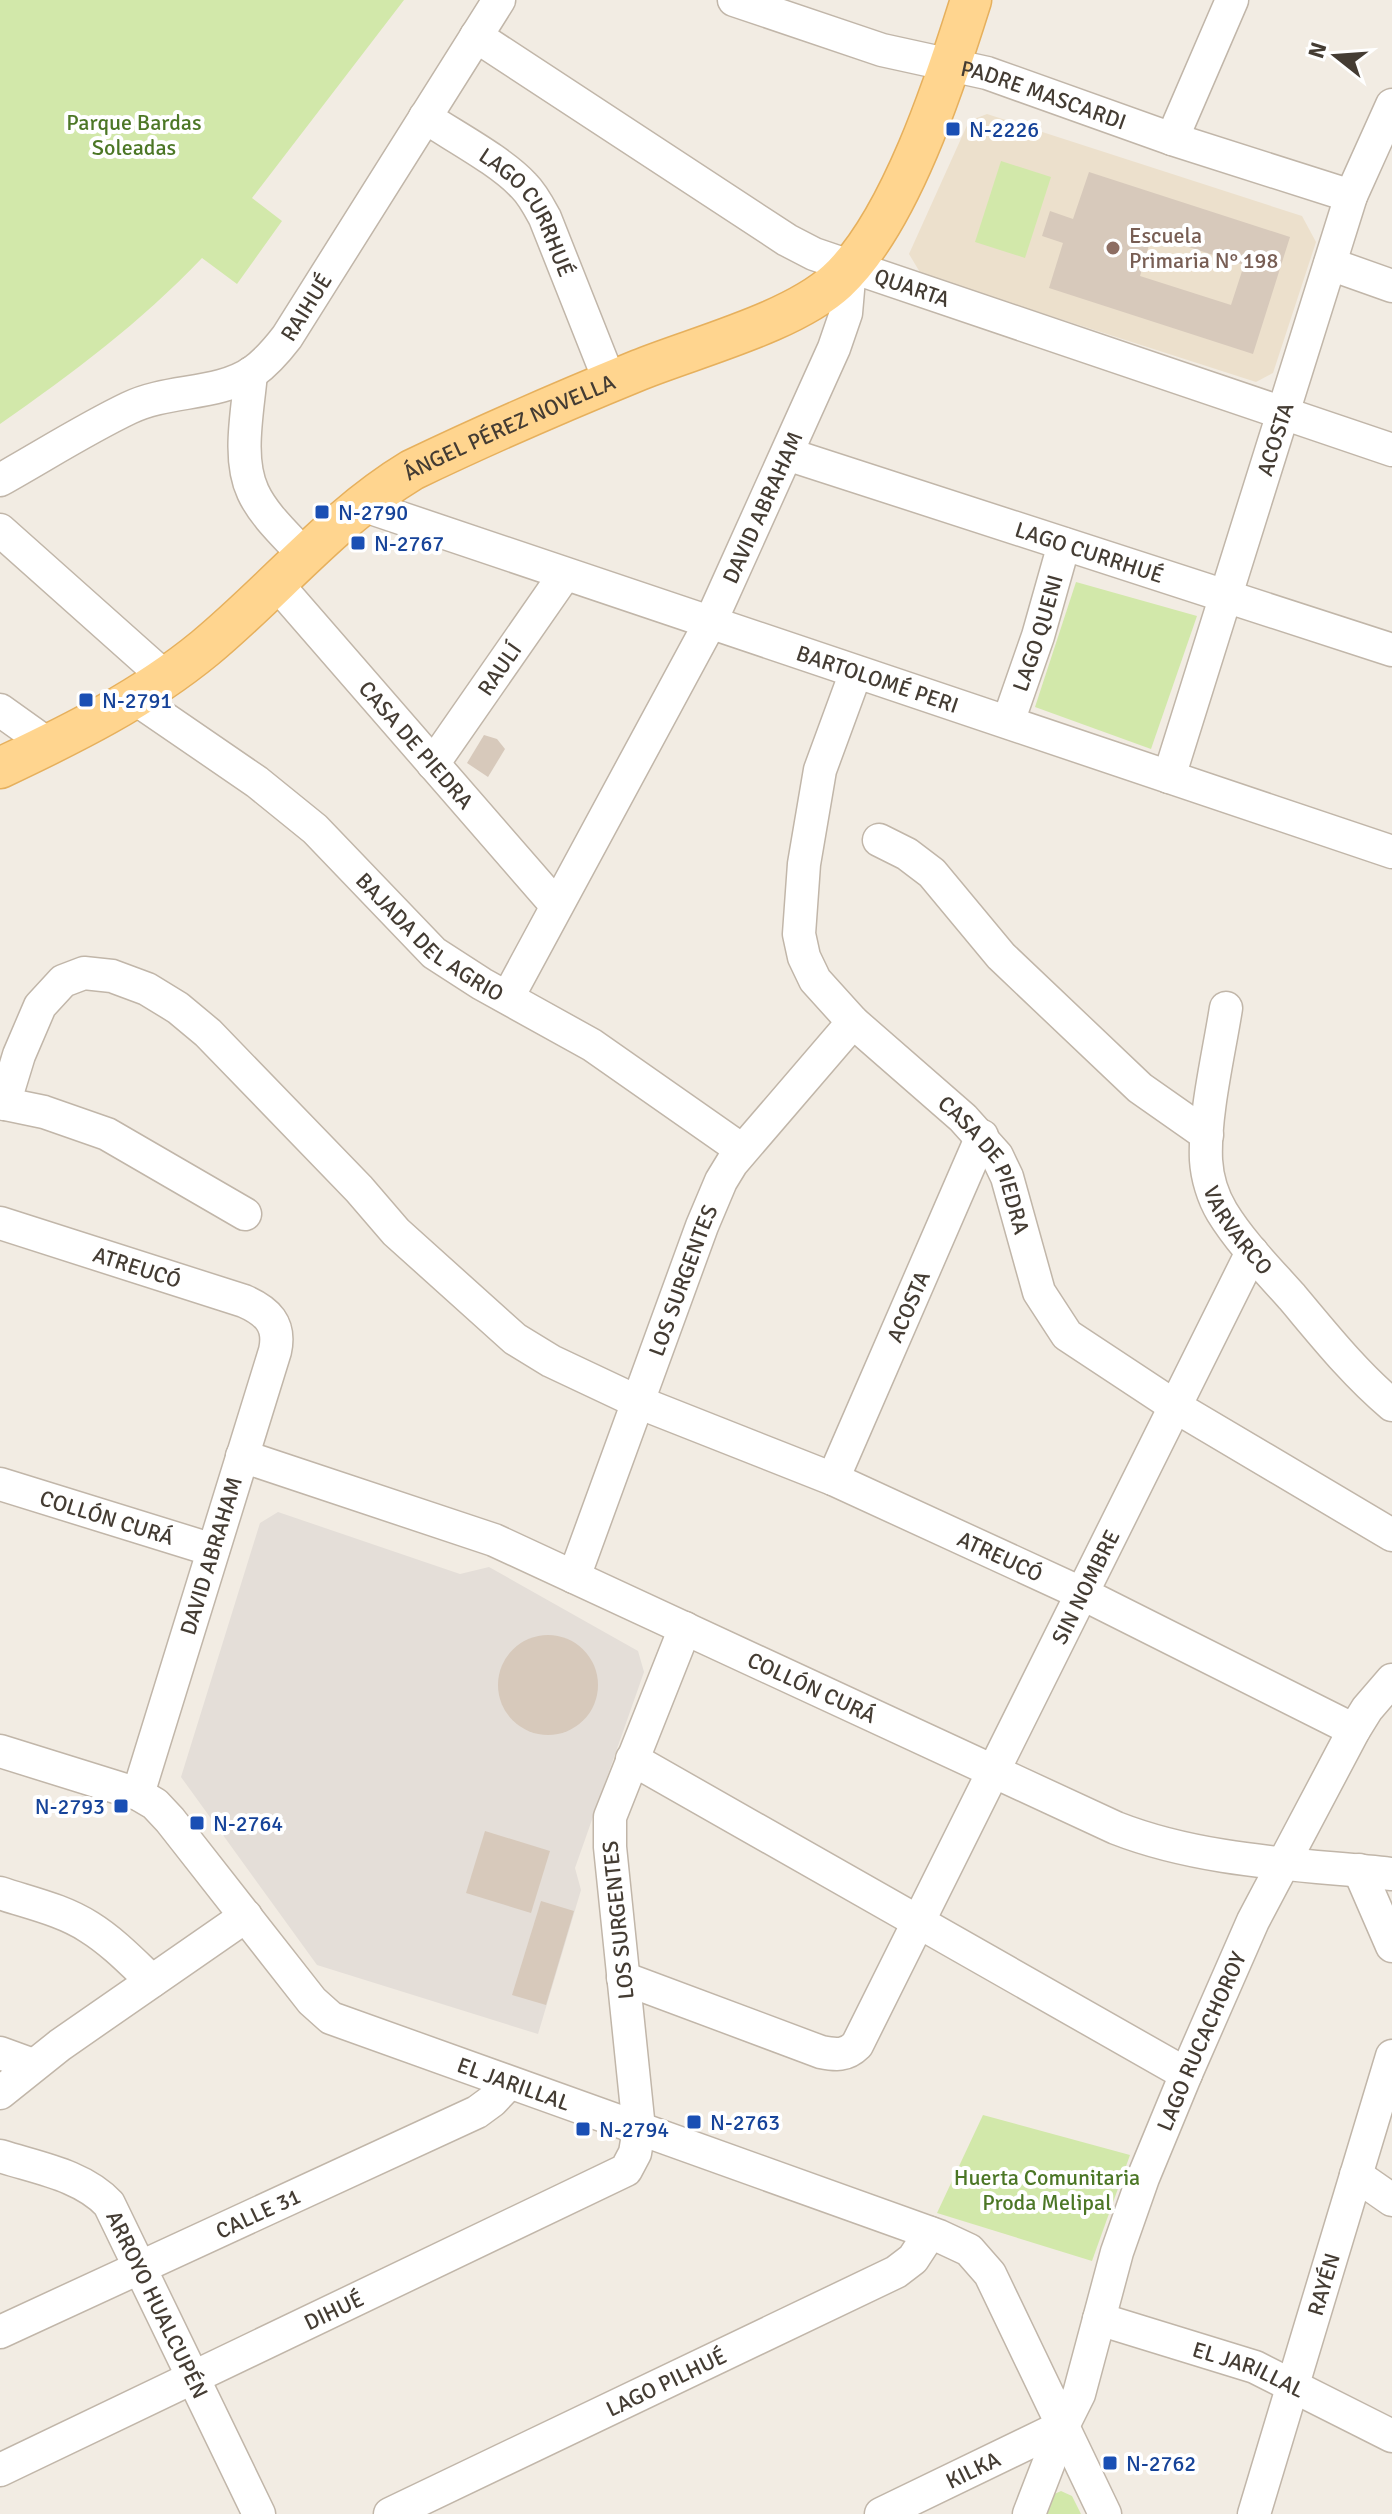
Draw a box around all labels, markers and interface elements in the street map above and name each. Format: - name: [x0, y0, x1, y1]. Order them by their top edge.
- north arrow: [1296, 16, 1376, 96]
- text: N: [1302, 39, 1333, 62]
- street label: PADRE MASCARDI: [958, 54, 1130, 135]
- park label: Parque Bardas Soleadas: [66, 109, 202, 161]
- place label: N-2226: [969, 116, 1039, 143]
- marker: N-2226: [944, 120, 962, 138]
- street label: LAGO CURRHUÉ: [474, 141, 580, 280]
- place label: Escuela Primaria N° 198: [1129, 222, 1278, 274]
- marker: Escuela Primaria N° 198: [1104, 239, 1122, 257]
- street label: QUARTA: [871, 262, 954, 313]
- street label: RAIHUÉ: [274, 268, 337, 346]
- street label: ÁNGEL PÉREZ NOVELLA: [398, 368, 620, 486]
- street label: ACOSTA: [1251, 399, 1299, 479]
- street label: DAVID ABRAHAM: [716, 427, 808, 588]
- place label: N-2790: [338, 499, 408, 526]
- marker: N-2790: [313, 503, 331, 521]
- street label: LAGO CURRHUÉ: [1012, 515, 1167, 589]
- place label: N-2767: [374, 530, 444, 557]
- marker: N-2767: [349, 534, 367, 552]
- street label: LAGO QUENI: [1006, 571, 1068, 695]
- street label: RAULÍ: [471, 636, 527, 701]
- street label: BARTOLOMÉ PERI: [793, 639, 962, 719]
- street label: CASA DE PIEDRA: [353, 675, 480, 815]
- place label: N-2791: [102, 687, 172, 714]
- marker: N-2791: [77, 691, 95, 709]
- street label: BAJADA DEL AGRIO: [350, 867, 509, 1007]
- street label: CASA DE PIEDRA: [933, 1089, 1036, 1238]
- street label: VARVARCO: [1198, 1182, 1279, 1280]
- street label: LOS SURGENTES: [642, 1200, 723, 1360]
- street label: ATREUCÓ: [90, 1240, 185, 1294]
- street label: ACOSTA: [881, 1266, 936, 1347]
- street label: DAVID ABRAHAM: [174, 1474, 248, 1638]
- street label: COLLÓN CURÁ: [37, 1484, 178, 1551]
- street label: ATREUCÓ: [953, 1525, 1047, 1587]
- street label: SIN NOMBRE: [1045, 1525, 1125, 1649]
- street label: COLLÓN CURÁ: [743, 1646, 881, 1729]
- place label: N-2793: [35, 1793, 105, 1820]
- marker: N-2793: [112, 1797, 130, 1815]
- place label: N-2764: [213, 1810, 283, 1837]
- marker: N-2764: [188, 1814, 206, 1832]
- street label: LOS SURGENTES: [596, 1839, 640, 2001]
- street label: LAGO RUCACHOROY: [1150, 1948, 1251, 2135]
- street label: EL JARILLAL: [454, 2051, 574, 2116]
- place label: N-2763: [710, 2109, 780, 2136]
- marker: N-2763: [685, 2113, 703, 2131]
- place label: N-2794: [599, 2116, 669, 2143]
- marker: N-2794: [574, 2120, 592, 2138]
- park label: Huerta Comunitaria Proda Melipal: [954, 2164, 1140, 2216]
- street label: CALLE 31: [211, 2182, 305, 2244]
- street label: ARROYO HUALCUPÉN: [101, 2206, 214, 2403]
- street label: RAYÉN: [1301, 2250, 1345, 2319]
- street label: DIHUÉ: [300, 2284, 368, 2336]
- street label: EL JARILLAL: [1189, 2335, 1309, 2403]
- street label: LAGO PILHUÉ: [602, 2342, 731, 2422]
- street label: KILKA: [941, 2445, 1005, 2494]
- place label: N-2762: [1126, 2450, 1196, 2477]
- marker: N-2762: [1101, 2454, 1119, 2472]

